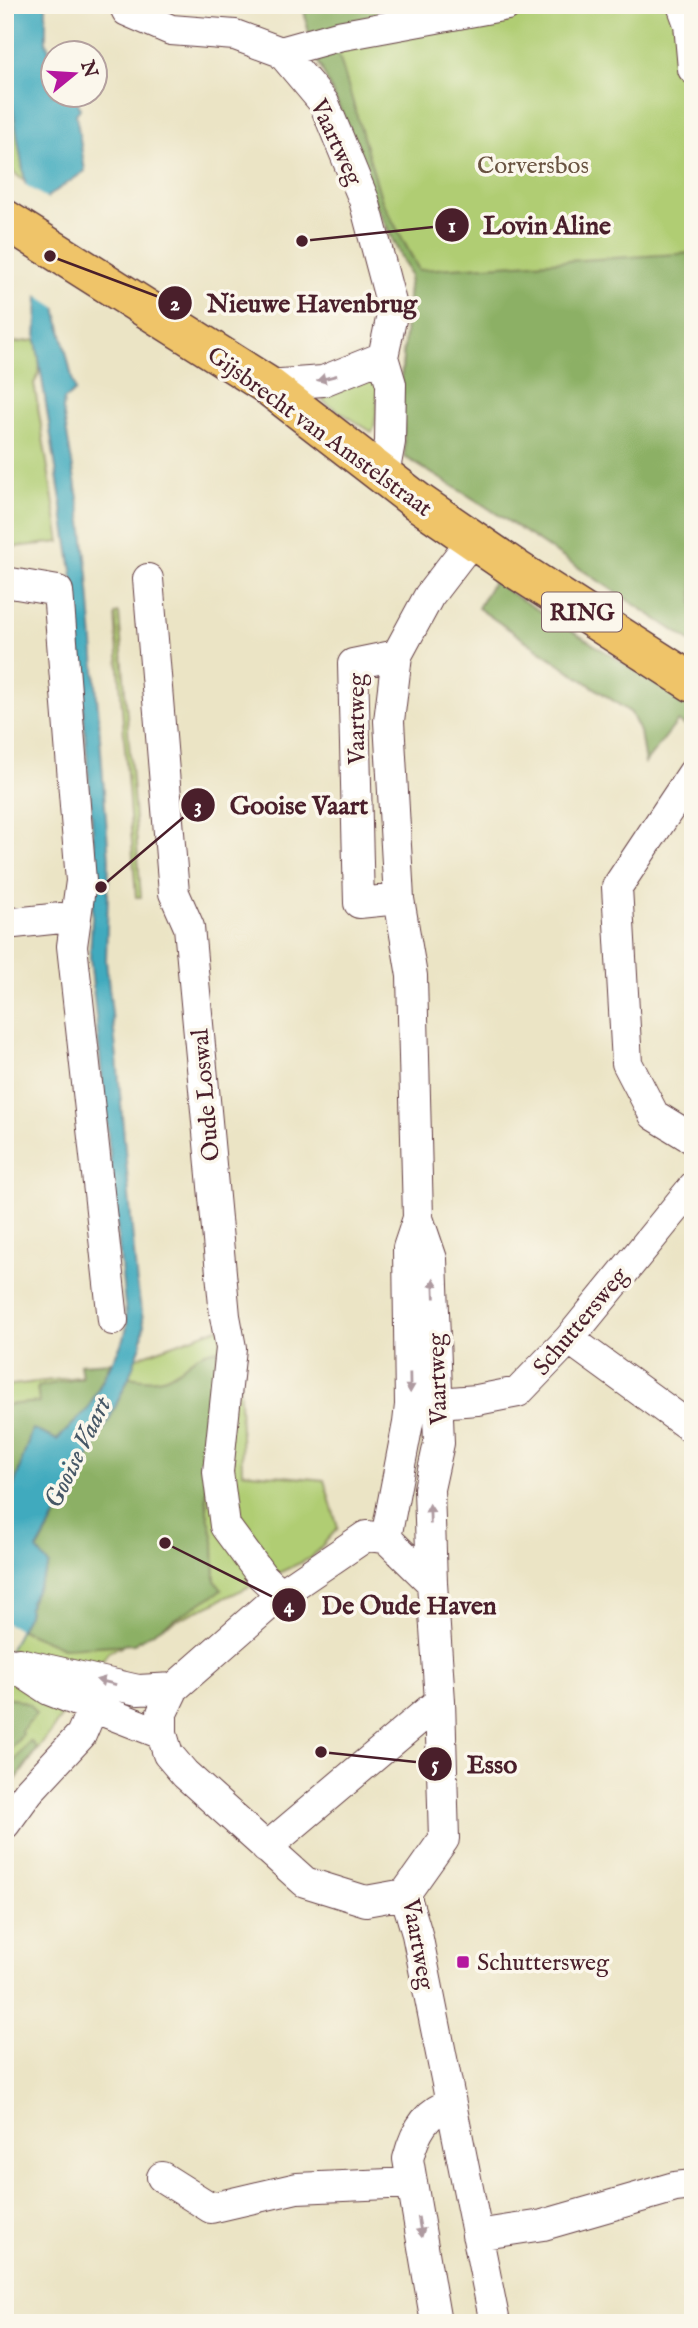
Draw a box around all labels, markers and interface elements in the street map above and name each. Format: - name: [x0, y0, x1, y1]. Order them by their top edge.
- north arrow: [38, 38, 108, 108]
- text: N: [74, 57, 102, 81]
- street label: Vaartweg: [302, 94, 369, 192]
- park label: Corversbos: [477, 151, 589, 182]
- callout: Lovin Aline: [434, 201, 625, 248]
- text: Lovin Aline: [483, 210, 611, 243]
- text: 1: [448, 213, 456, 240]
- callout: Nieuwe Havenbrug: [157, 279, 431, 326]
- text: Nieuwe Havenbrug: [206, 288, 418, 321]
- text: 2: [170, 291, 180, 318]
- street label: Gijsbrecht van Amstelstraat: [200, 340, 438, 524]
- one-way arrow: [316, 373, 338, 384]
- road number: RING: [542, 592, 622, 632]
- street label: Vaartweg: [342, 672, 373, 766]
- callout: Gooise Vaart: [181, 781, 382, 828]
- text: Gooise Vaart: [230, 790, 368, 823]
- text: 3: [194, 793, 202, 820]
- street label: Oude Loswal: [185, 1027, 228, 1162]
- street label: Schuttersweg: [527, 1261, 636, 1383]
- one-way arrow: [428, 1277, 439, 1299]
- street label: Vaartweg: [421, 1332, 456, 1426]
- one-way arrow: [404, 1372, 416, 1394]
- water label: Gooise Vaart: [37, 1390, 120, 1514]
- one-way arrow: [424, 1503, 436, 1525]
- callout: De Oude Haven: [272, 1581, 510, 1628]
- text: De Oude Haven: [321, 1590, 497, 1623]
- text: 4: [284, 1593, 295, 1620]
- one-way arrow: [95, 1677, 117, 1688]
- callout: Esso: [418, 1740, 531, 1787]
- text: Esso: [467, 1749, 517, 1782]
- text: 5: [431, 1752, 439, 1779]
- street label: Vaartweg: [394, 1895, 441, 1993]
- place label: Schuttersweg: [477, 1948, 610, 1979]
- marker: Schuttersweg: [455, 1954, 471, 1970]
- one-way arrow: [415, 2216, 426, 2238]

